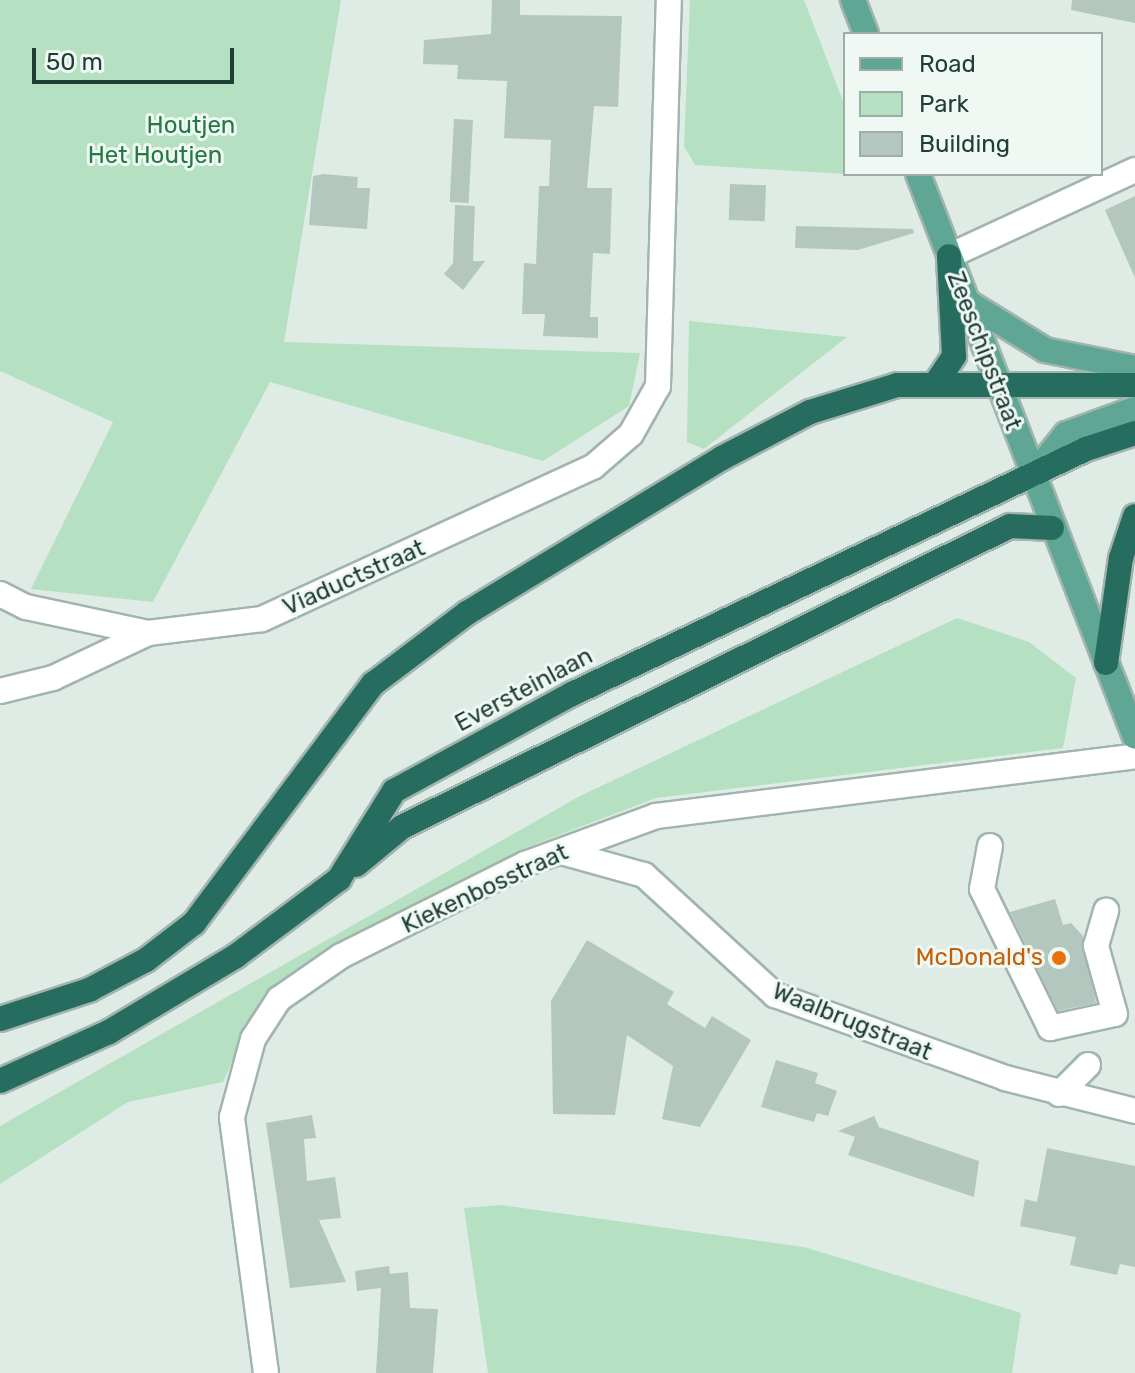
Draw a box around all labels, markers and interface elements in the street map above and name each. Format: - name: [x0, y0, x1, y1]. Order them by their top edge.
- scale bar: [36, 32, 238, 82]
- legend: [843, 32, 1103, 176]
- text: 50 m: [46, 48, 103, 76]
- text: Road: [919, 50, 976, 78]
- text: Park: [919, 90, 969, 118]
- park label: Houtjen: [147, 112, 235, 140]
- text: Building: [919, 130, 1010, 158]
- park label: Het Houtjen: [88, 142, 222, 170]
- street label: Zeeschipstraat: [941, 268, 1027, 434]
- street label: Viaductstraat: [279, 534, 429, 622]
- street label: Eversteinlaan: [450, 642, 598, 738]
- street label: Kiekenbosstraat: [397, 838, 573, 940]
- place label: McDonald's: [916, 944, 1043, 972]
- marker: McDonald's: [1050, 949, 1068, 967]
- street label: Waalbrugstraat: [768, 977, 936, 1067]

